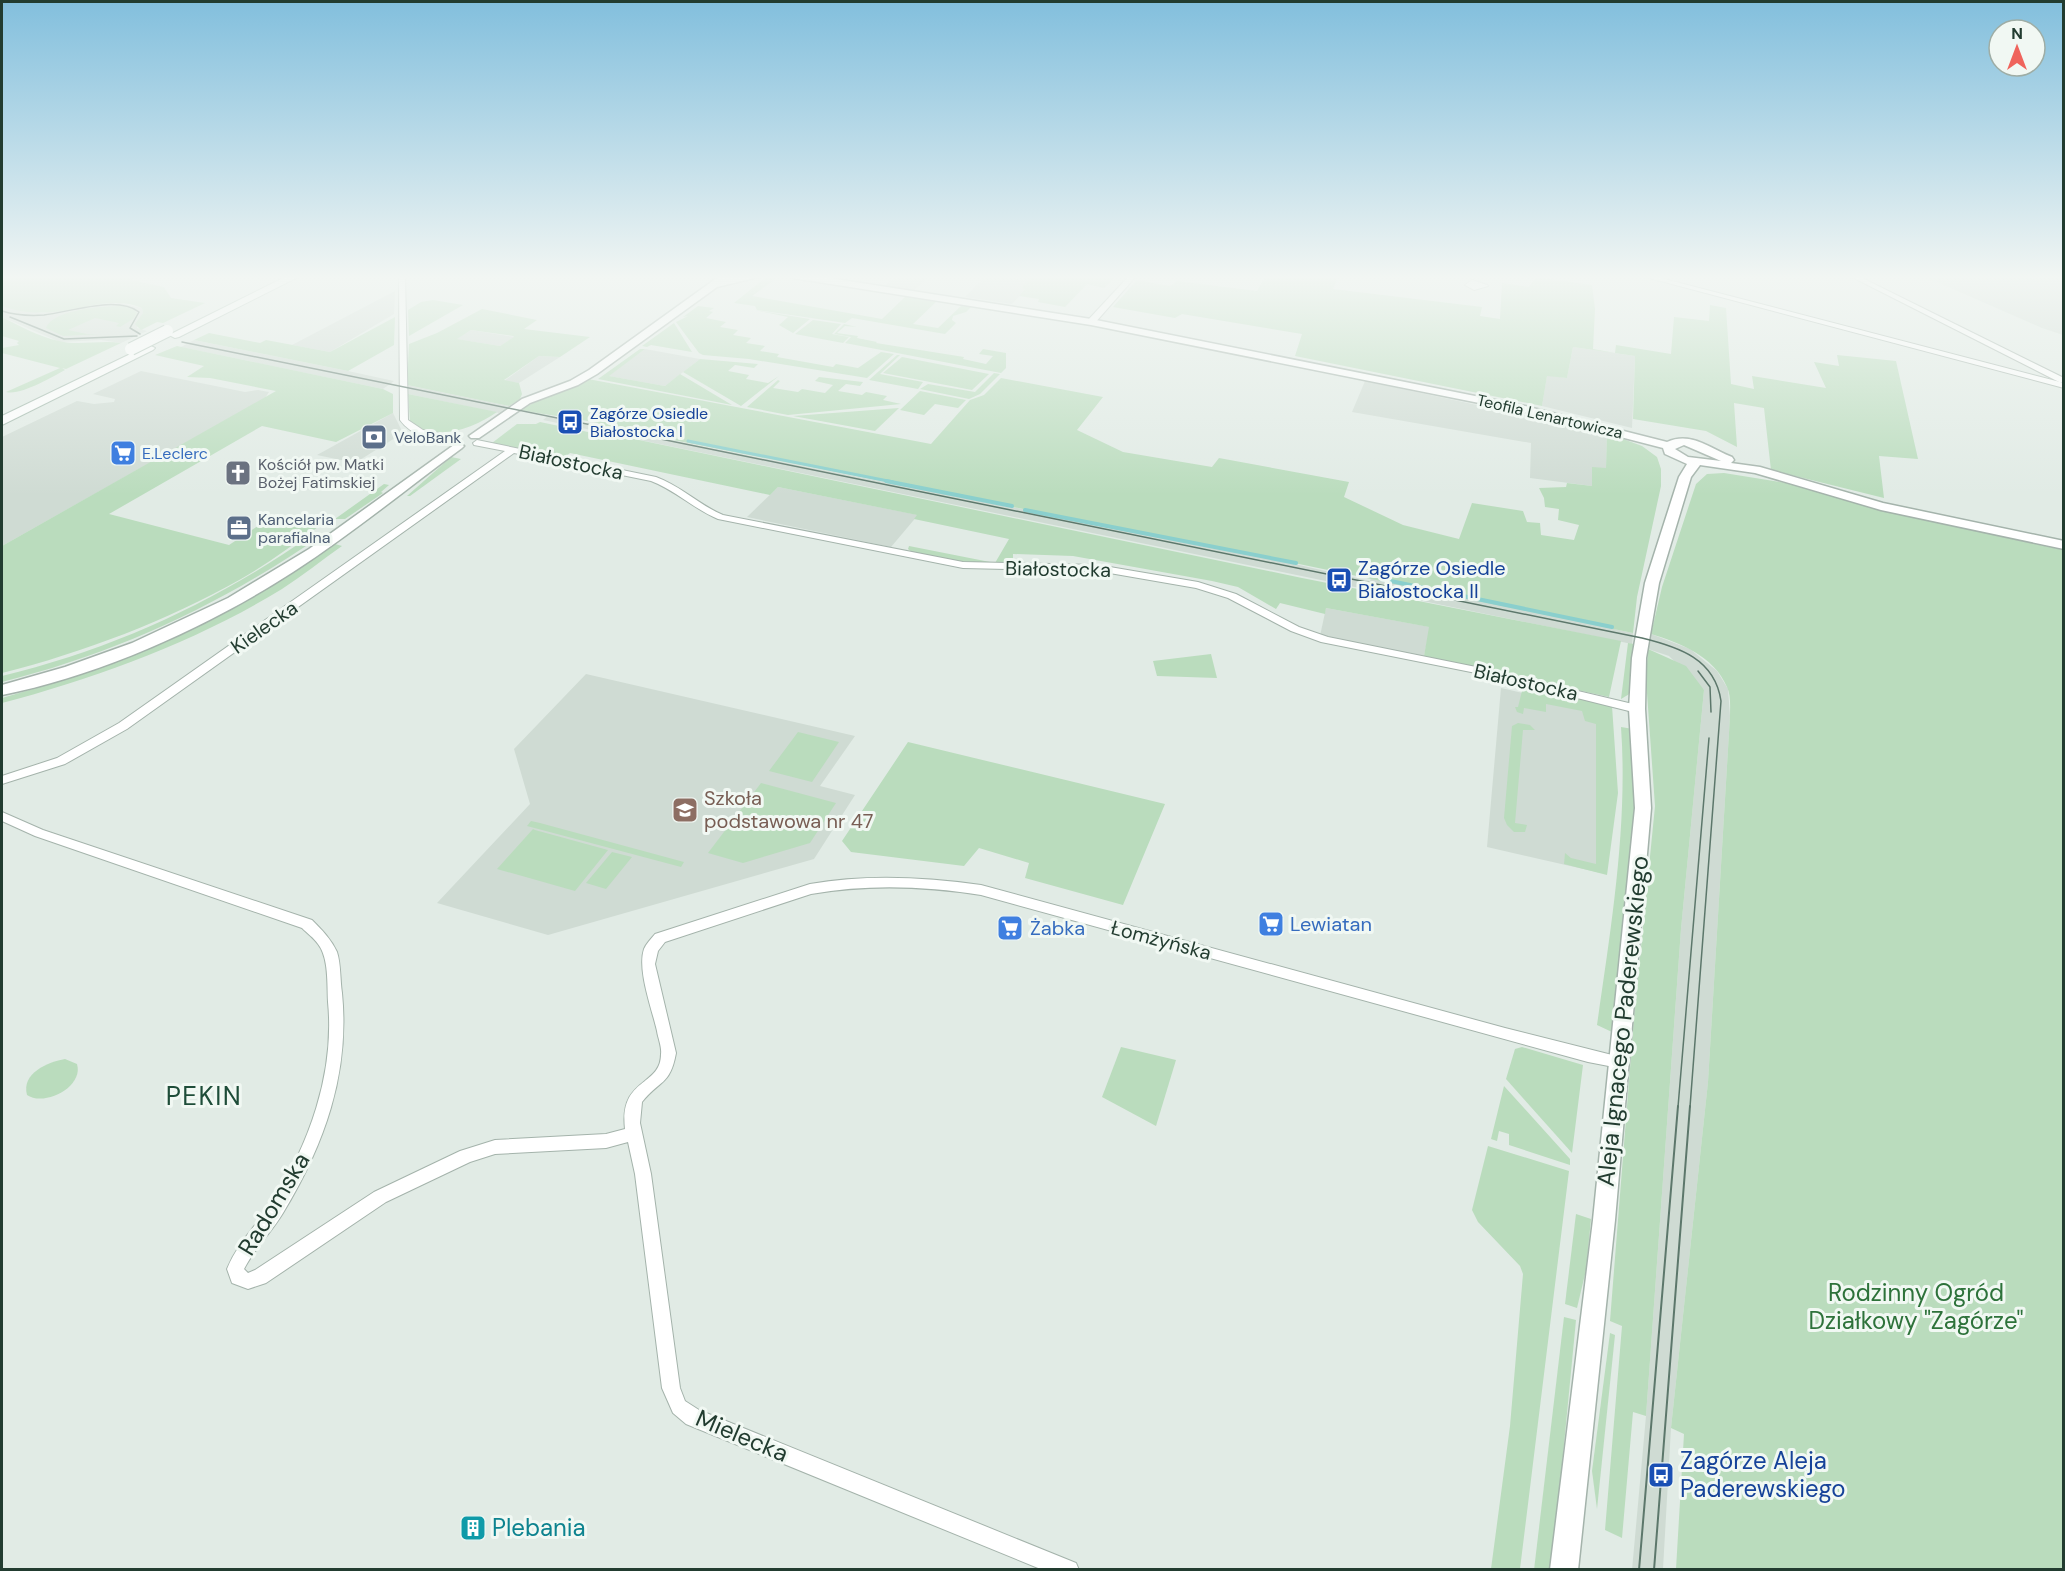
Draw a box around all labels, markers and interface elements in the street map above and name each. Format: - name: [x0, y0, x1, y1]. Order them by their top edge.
- north arrow: [1987, 18, 2047, 78]
- text: N: [2011, 23, 2023, 44]
- street label: Teofila Lenartowicza: [1475, 389, 1625, 443]
- place label: Zagórze Osiedle Białostocka I: [590, 403, 708, 442]
- bus stop icon: Zagórze Osiedle Białostocka I: [555, 407, 585, 437]
- bank icon: VeloBank: [359, 422, 389, 452]
- place label: VeloBank: [394, 427, 461, 448]
- supermarket icon: E.Leclerc: [108, 438, 138, 468]
- street label: Białostocka: [516, 438, 626, 486]
- place label: E.Leclerc: [142, 443, 208, 464]
- place label: Kościół pw. Matki Bożej Fatimskiej: [258, 454, 384, 493]
- church icon: Kościół pw. Matki Bożej Fatimskiej: [223, 458, 253, 488]
- place label: Kancelaria parafialna: [258, 509, 334, 548]
- office icon: Kancelaria parafialna: [224, 513, 254, 543]
- street label: Białostocka: [1005, 555, 1111, 583]
- place label: Zagórze Osiedle Białostocka II: [1358, 555, 1506, 604]
- bus stop icon: Zagórze Osiedle Białostocka II: [1324, 565, 1354, 595]
- street label: Kielecka: [225, 595, 303, 659]
- street label: Białostocka: [1471, 657, 1581, 707]
- place label: Szkoła podstawowa nr 47: [704, 785, 874, 834]
- school or university icon: Szkoła podstawowa nr 47: [670, 795, 700, 825]
- street label: Aleja Ignacego Paderewskiego: [1590, 854, 1655, 1188]
- supermarket icon: Lewiatan: [1256, 909, 1286, 939]
- place label: Lewiatan: [1290, 911, 1372, 937]
- supermarket icon: Żabka: [995, 913, 1025, 943]
- street label: Łomżyńska: [1108, 914, 1214, 966]
- place label: Żabka: [1030, 915, 1085, 941]
- district label: PEKIN: [166, 1079, 242, 1113]
- street label: Radomska: [231, 1147, 316, 1261]
- park label: Rodzinny Ogród Działkowy "Zagórze": [1808, 1277, 2024, 1336]
- street label: Mielecka: [691, 1402, 793, 1469]
- place label: Zagórze Aleja Paderewskiego: [1680, 1445, 1846, 1504]
- bus stop icon: Zagórze Aleja Paderewskiego: [1646, 1460, 1676, 1490]
- place label: Plebania: [492, 1512, 586, 1543]
- building icon: Plebania: [458, 1513, 488, 1543]

